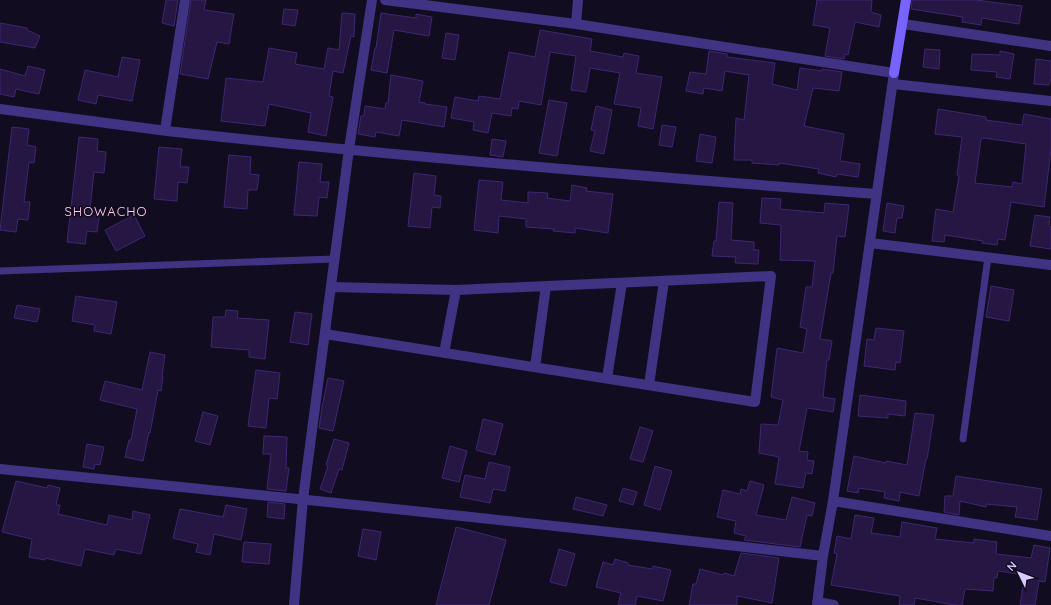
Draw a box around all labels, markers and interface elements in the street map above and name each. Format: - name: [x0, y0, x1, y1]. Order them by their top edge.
- district label: SHOWACHO: [65, 203, 147, 219]
- north arrow: [999, 553, 1039, 593]
- text: N: [1004, 558, 1020, 574]

